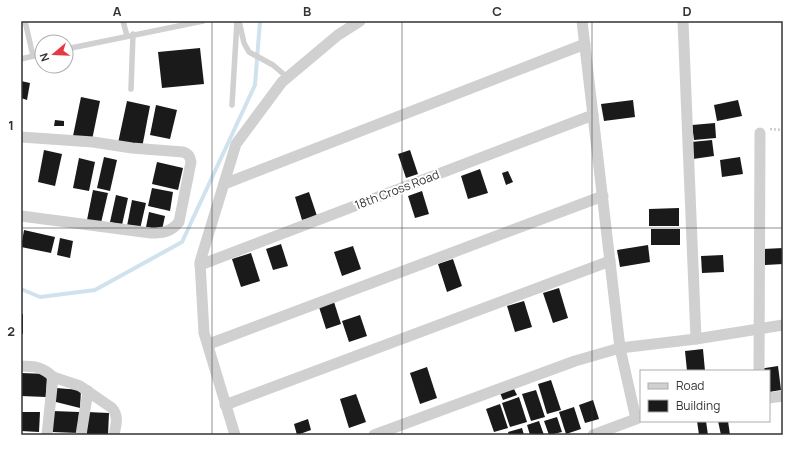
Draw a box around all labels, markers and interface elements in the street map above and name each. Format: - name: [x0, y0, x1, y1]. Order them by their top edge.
- text: A: [113, 2, 122, 20]
- text: B: [303, 2, 311, 20]
- text: C: [492, 2, 502, 20]
- text: D: [682, 2, 692, 20]
- north arrow: [34, 34, 74, 74]
- text: N: [36, 51, 52, 64]
- text: 1: [8, 116, 14, 134]
- street label: 18th Cross Road: [352, 166, 442, 213]
- text: 2: [7, 322, 15, 340]
- legend: [640, 370, 770, 422]
- text: Road: [676, 377, 704, 394]
- text: Building: [676, 397, 720, 414]

